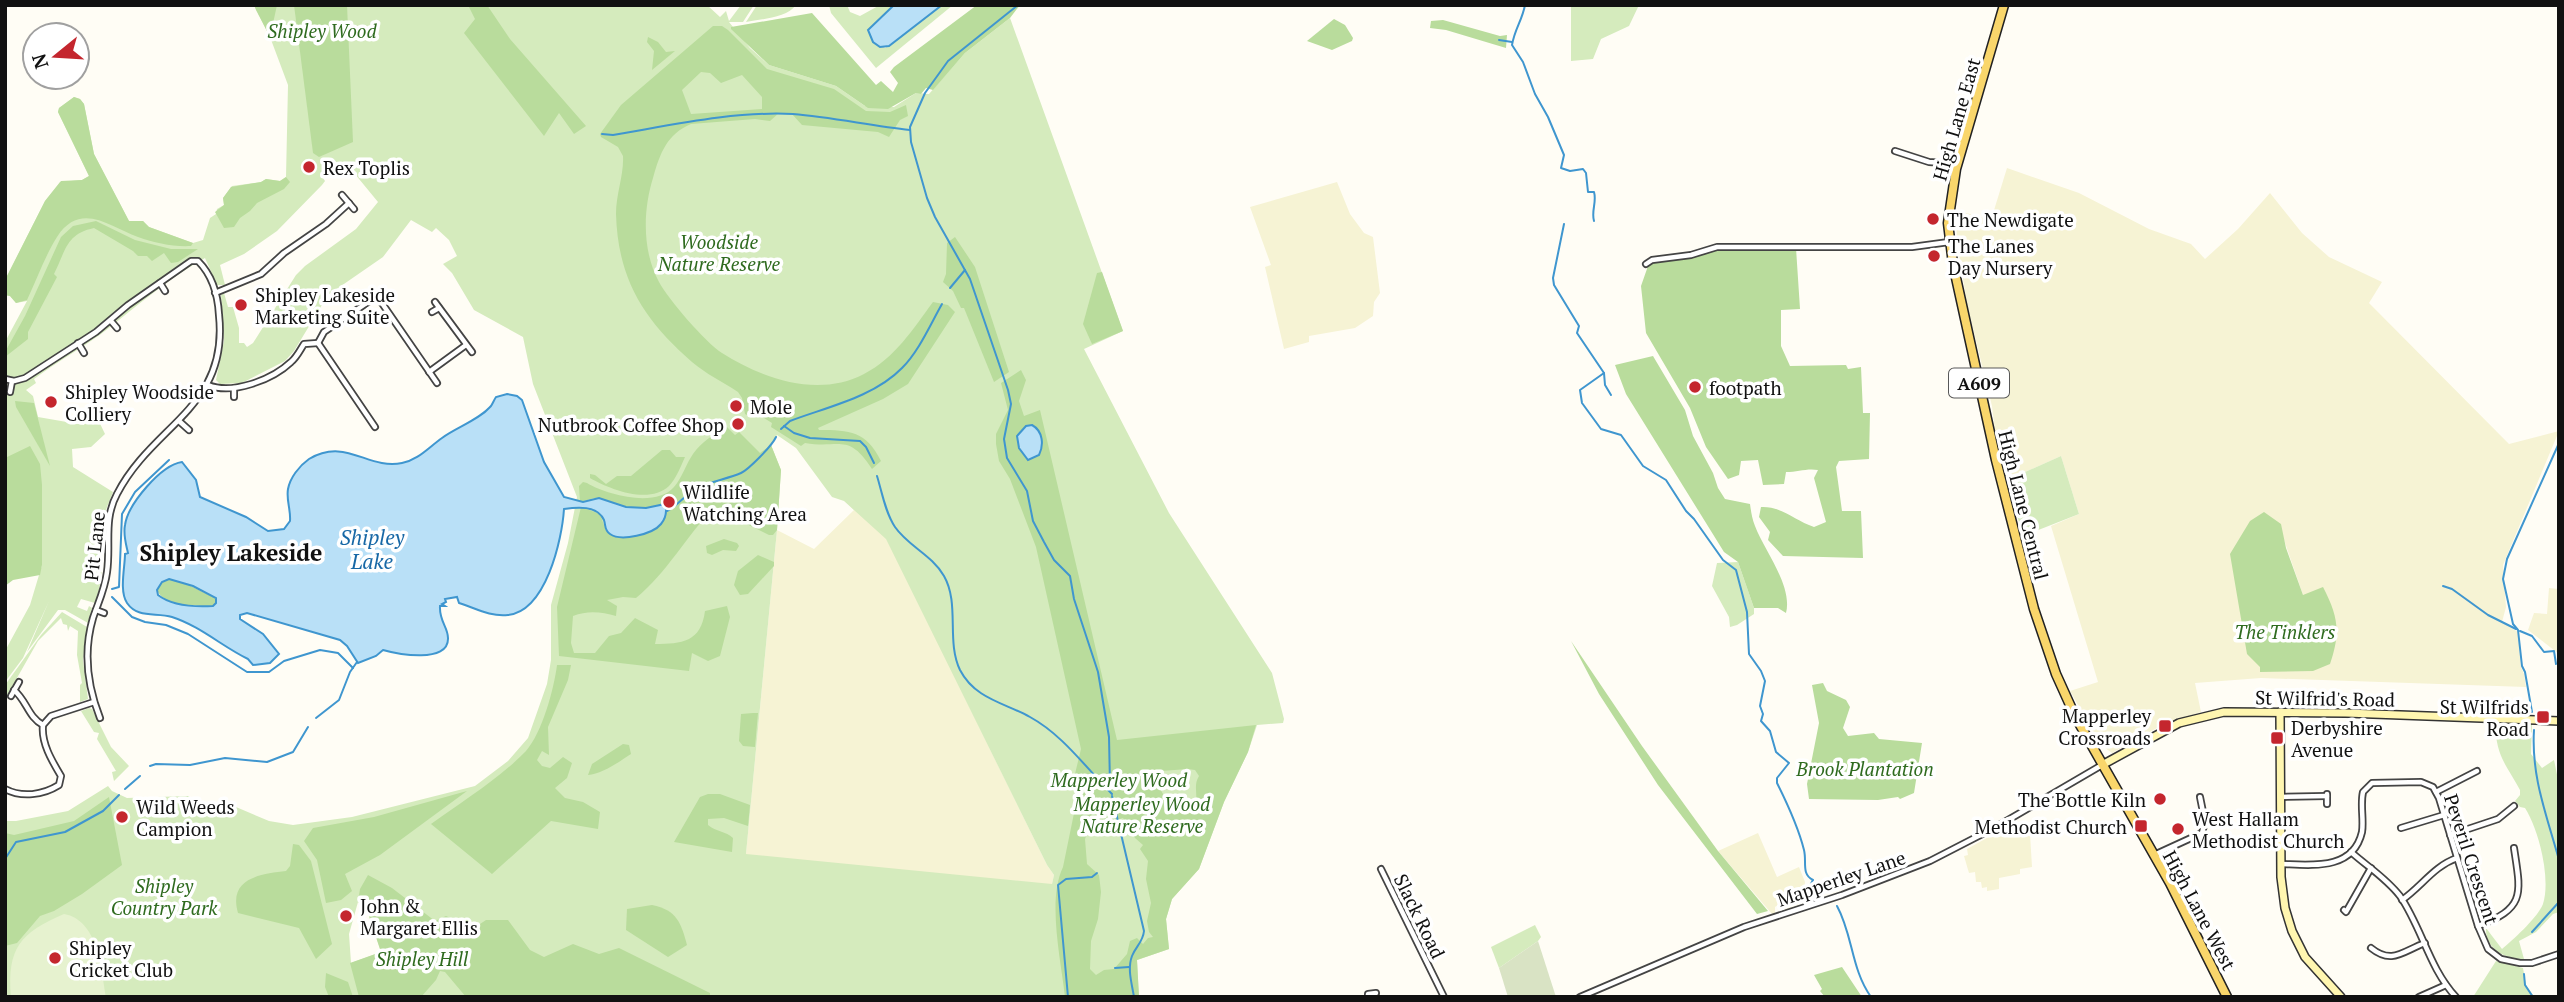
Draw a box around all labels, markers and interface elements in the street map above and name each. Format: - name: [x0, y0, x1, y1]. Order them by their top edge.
- park label: Shipley Wood: [267, 18, 378, 43]
- north arrow: [21, 21, 91, 91]
- text: N: [25, 50, 53, 72]
- street label: High Lane East: [1927, 55, 1985, 183]
- place label: Rex Toplis: [323, 155, 410, 180]
- marker: Rex Toplis: [301, 159, 317, 175]
- place label: The Newdigate: [1947, 207, 2074, 232]
- marker: The Newdigate: [1925, 211, 1941, 227]
- park label: Woodside Nature Reserve: [657, 229, 780, 276]
- place label: The Lanes Day Nursery: [1948, 233, 2053, 280]
- marker: The Lanes Day Nursery: [1926, 248, 1942, 264]
- place label: Shipley Lakeside Marketing Suite: [255, 282, 395, 329]
- marker: Shipley Lakeside Marketing Suite: [233, 297, 249, 313]
- road number: A609: [1949, 368, 2009, 398]
- place label: footpath: [1709, 375, 1782, 400]
- place label: Shipley Woodside Colliery: [65, 379, 214, 426]
- marker: footpath: [1687, 379, 1703, 395]
- marker: Shipley Woodside Colliery: [43, 394, 59, 410]
- place label: Mole: [750, 394, 792, 419]
- marker: Mole: [728, 398, 744, 414]
- place label: Nutbrook Coffee Shop: [538, 412, 724, 437]
- marker: Nutbrook Coffee Shop: [730, 416, 746, 432]
- street label: High Lane Central: [1993, 428, 2055, 582]
- place label: Wildlife Watching Area: [683, 479, 807, 526]
- marker: Wildlife Watching Area: [661, 494, 677, 510]
- street label: Pit Lane: [78, 510, 110, 582]
- water label: Shipley Lake: [340, 523, 405, 575]
- district label: Shipley Lakeside: [140, 537, 322, 568]
- park label: The Tinklers: [2234, 619, 2336, 644]
- street label: St Wilfrid's Road: [2255, 684, 2396, 712]
- place label: St Wilfrids Road: [2440, 694, 2529, 741]
- place label: Mapperley Crossroads: [2058, 703, 2151, 750]
- marker: St Wilfrids Road: [2535, 709, 2551, 725]
- place label: Derbyshire Avenue: [2291, 715, 2383, 762]
- marker: Mapperley Crossroads: [2157, 718, 2173, 734]
- marker: Derbyshire Avenue: [2269, 730, 2285, 746]
- park label: Brook Plantation: [1795, 756, 1934, 781]
- park label: Mapperley Wood: [1050, 767, 1188, 792]
- place label: The Bottle Kiln: [2018, 787, 2146, 812]
- park label: Mapperley Wood Nature Reserve: [1073, 791, 1211, 838]
- marker: The Bottle Kiln: [2152, 791, 2168, 807]
- street label: Peveril Crescent: [2439, 791, 2505, 927]
- place label: Wild Weeds Campion: [136, 794, 235, 841]
- place label: West Hallam Methodist Church: [2192, 806, 2345, 853]
- marker: Wild Weeds Campion: [114, 809, 130, 825]
- place label: Methodist Church: [1975, 814, 2127, 839]
- marker: Methodist Church: [2133, 818, 2149, 834]
- marker: West Hallam Methodist Church: [2170, 821, 2186, 837]
- street label: Mapperley Lane: [1773, 844, 1909, 912]
- street label: High Lane West: [2158, 846, 2242, 974]
- street label: Slack Road: [1389, 870, 1451, 963]
- park label: Shipley Country Park: [111, 873, 218, 920]
- place label: John & Margaret Ellis: [360, 893, 478, 940]
- marker: John & Margaret Ellis: [338, 908, 354, 924]
- place label: Shipley Cricket Club: [69, 935, 173, 982]
- park label: Shipley Hill: [376, 946, 469, 971]
- marker: Shipley Cricket Club: [47, 950, 63, 966]

